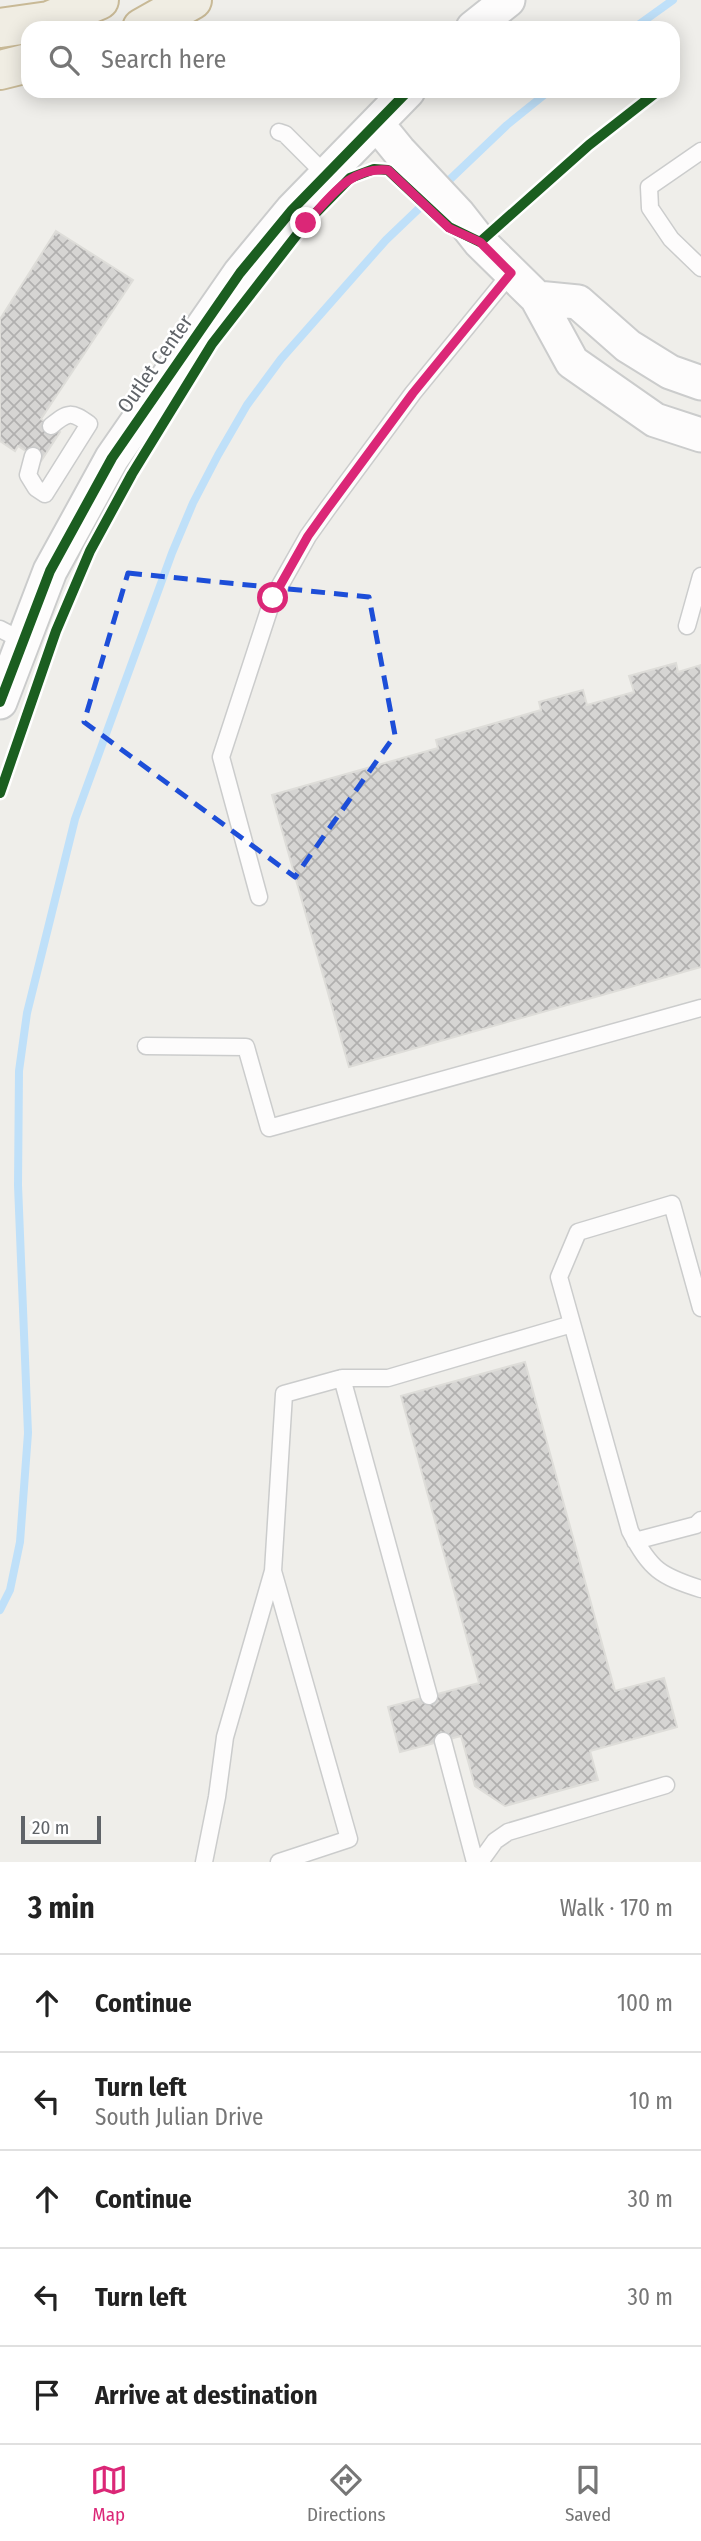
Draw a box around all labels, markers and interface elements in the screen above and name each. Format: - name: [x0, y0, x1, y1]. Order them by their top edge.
- search box: [21, 21, 680, 98]
- icon: search: [45, 41, 83, 79]
- text: Search here: [101, 44, 226, 75]
- route end: [290, 207, 321, 238]
- street label: Outlet Center: [112, 309, 199, 418]
- route start: [257, 582, 288, 613]
- scale bar: [21, 1813, 102, 1845]
- text: 20 m: [32, 1816, 69, 1839]
- text: 3 min: [28, 1890, 95, 1926]
- text: Walk · 170 m: [560, 1894, 673, 1922]
- icon: ahead: [28, 1984, 66, 2022]
- text: Continue: [95, 1988, 192, 2019]
- text: 100 m: [617, 1989, 673, 2017]
- text: Turn left: [95, 2072, 187, 2103]
- icon: left: [28, 2082, 66, 2120]
- text: 10 m: [629, 2087, 673, 2115]
- text: South Julian Drive: [95, 2103, 263, 2131]
- icon: ahead: [28, 2180, 66, 2218]
- text: Continue: [95, 2184, 192, 2215]
- text: 30 m: [628, 2185, 673, 2213]
- icon: left: [28, 2278, 66, 2316]
- text: Turn left: [95, 2282, 187, 2313]
- text: 30 m: [628, 2283, 673, 2311]
- icon: arrive: [28, 2376, 66, 2414]
- text: Arrive at destination: [95, 2380, 318, 2411]
- tab: Map: [90, 2461, 128, 2526]
- tab: Directions: [307, 2461, 386, 2526]
- tab: Saved: [565, 2461, 611, 2526]

